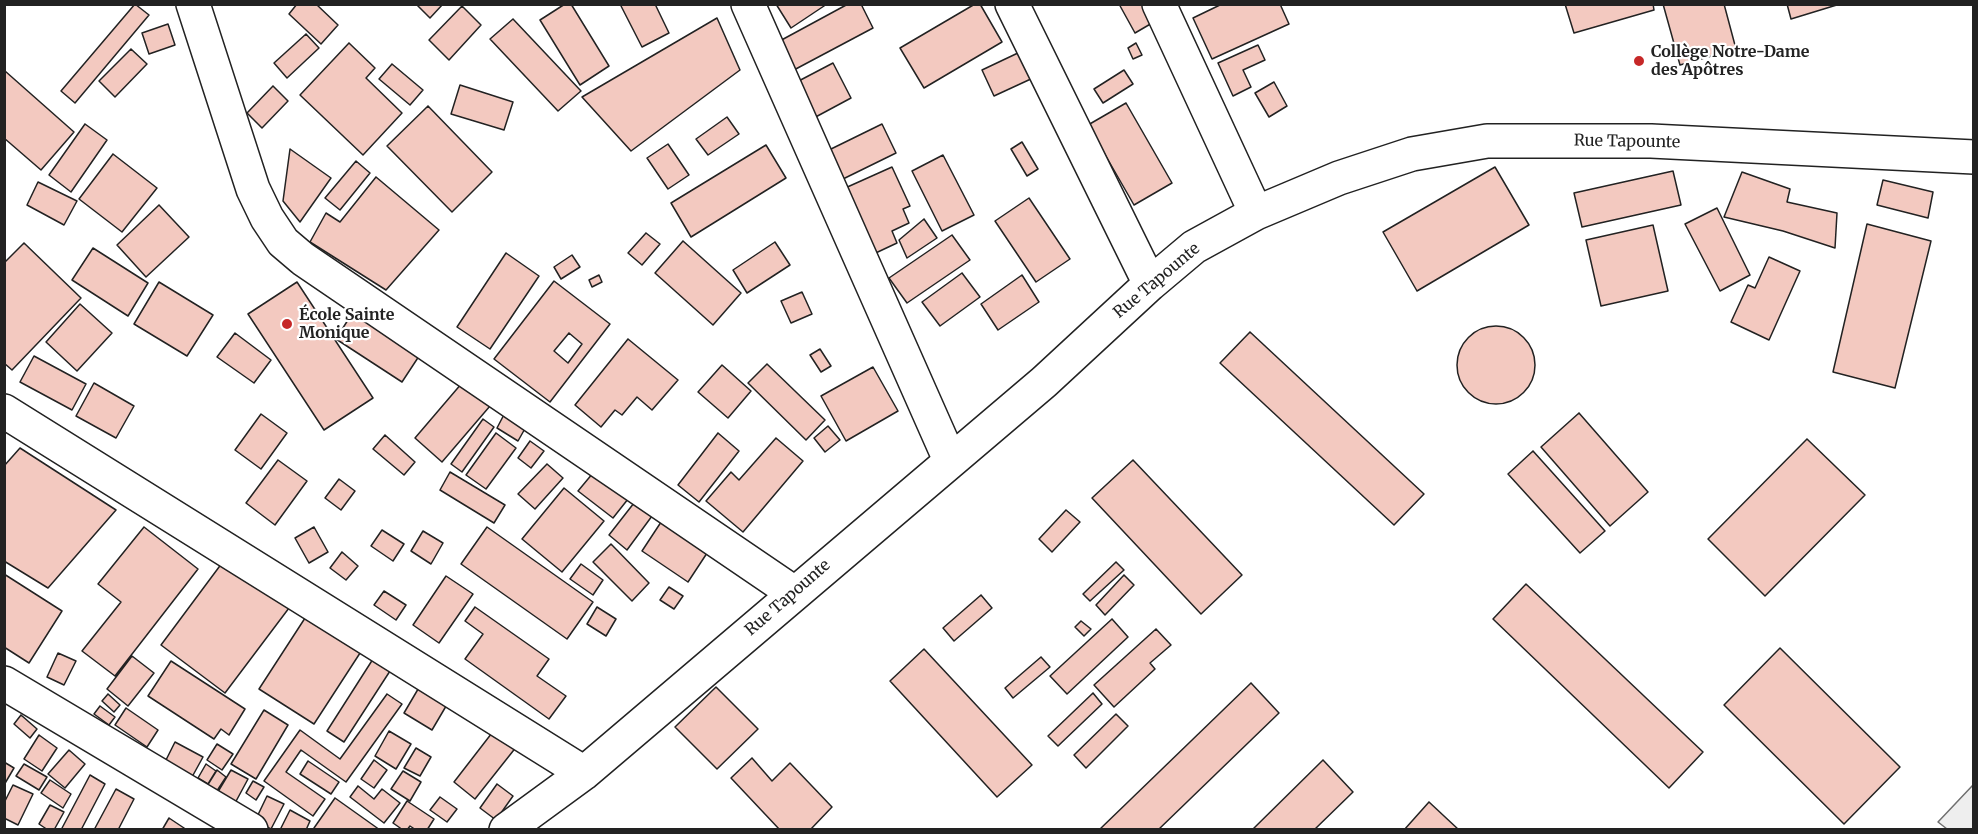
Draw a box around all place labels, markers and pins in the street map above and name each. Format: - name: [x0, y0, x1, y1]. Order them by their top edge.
- place label: Collège Notre-Dame des Apôtres: [1651, 42, 1809, 80]
- marker: Collège Notre-Dame des Apôtres: [1632, 54, 1646, 68]
- place label: École Sainte Monique: [299, 305, 394, 343]
- marker: École Sainte Monique: [280, 317, 294, 331]

